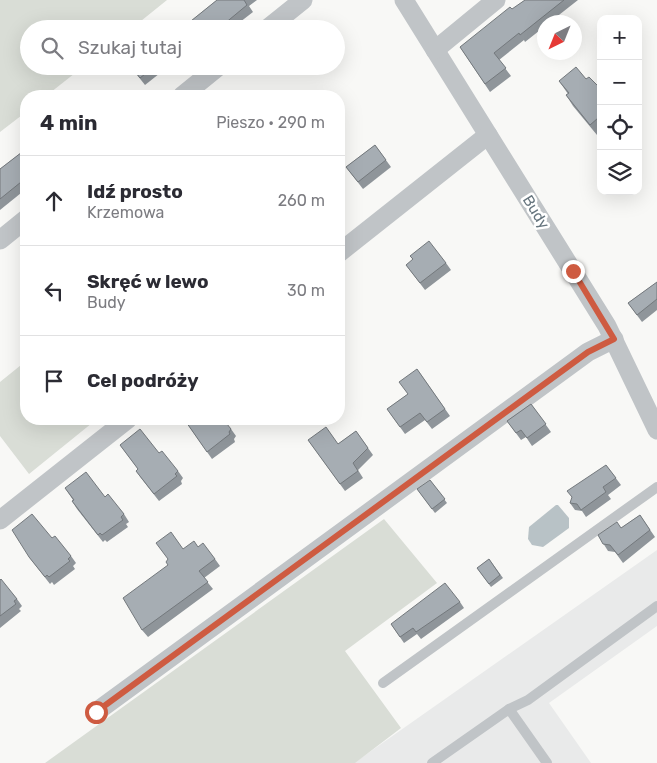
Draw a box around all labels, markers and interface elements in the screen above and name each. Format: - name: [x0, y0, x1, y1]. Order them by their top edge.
- north arrow: [537, 15, 582, 60]
- map controls: [597, 15, 642, 195]
- button: +: [597, 15, 642, 60]
- search box: [20, 20, 345, 75]
- icon: search: [38, 34, 66, 62]
- text: Szukaj tutaj: [78, 36, 182, 59]
- button: −: [597, 60, 642, 105]
- button: locate: [597, 105, 642, 150]
- text: 4 min: [40, 110, 98, 135]
- text: Pieszo · 290 m: [216, 113, 325, 132]
- button: layers: [597, 150, 642, 195]
- text: Idź prosto: [87, 180, 183, 203]
- icon: ahead: [40, 187, 68, 215]
- text: 260 m: [278, 191, 325, 210]
- street label: Budy: [519, 192, 553, 232]
- text: Krzemowa: [87, 203, 164, 222]
- route end: [562, 260, 585, 283]
- text: Skręć w lewo: [87, 270, 209, 293]
- icon: left: [40, 277, 68, 305]
- text: 30 m: [287, 281, 325, 300]
- text: Budy: [87, 293, 126, 312]
- icon: arrive: [40, 367, 68, 395]
- text: Cel podróży: [87, 369, 199, 392]
- route start: [85, 701, 108, 724]

